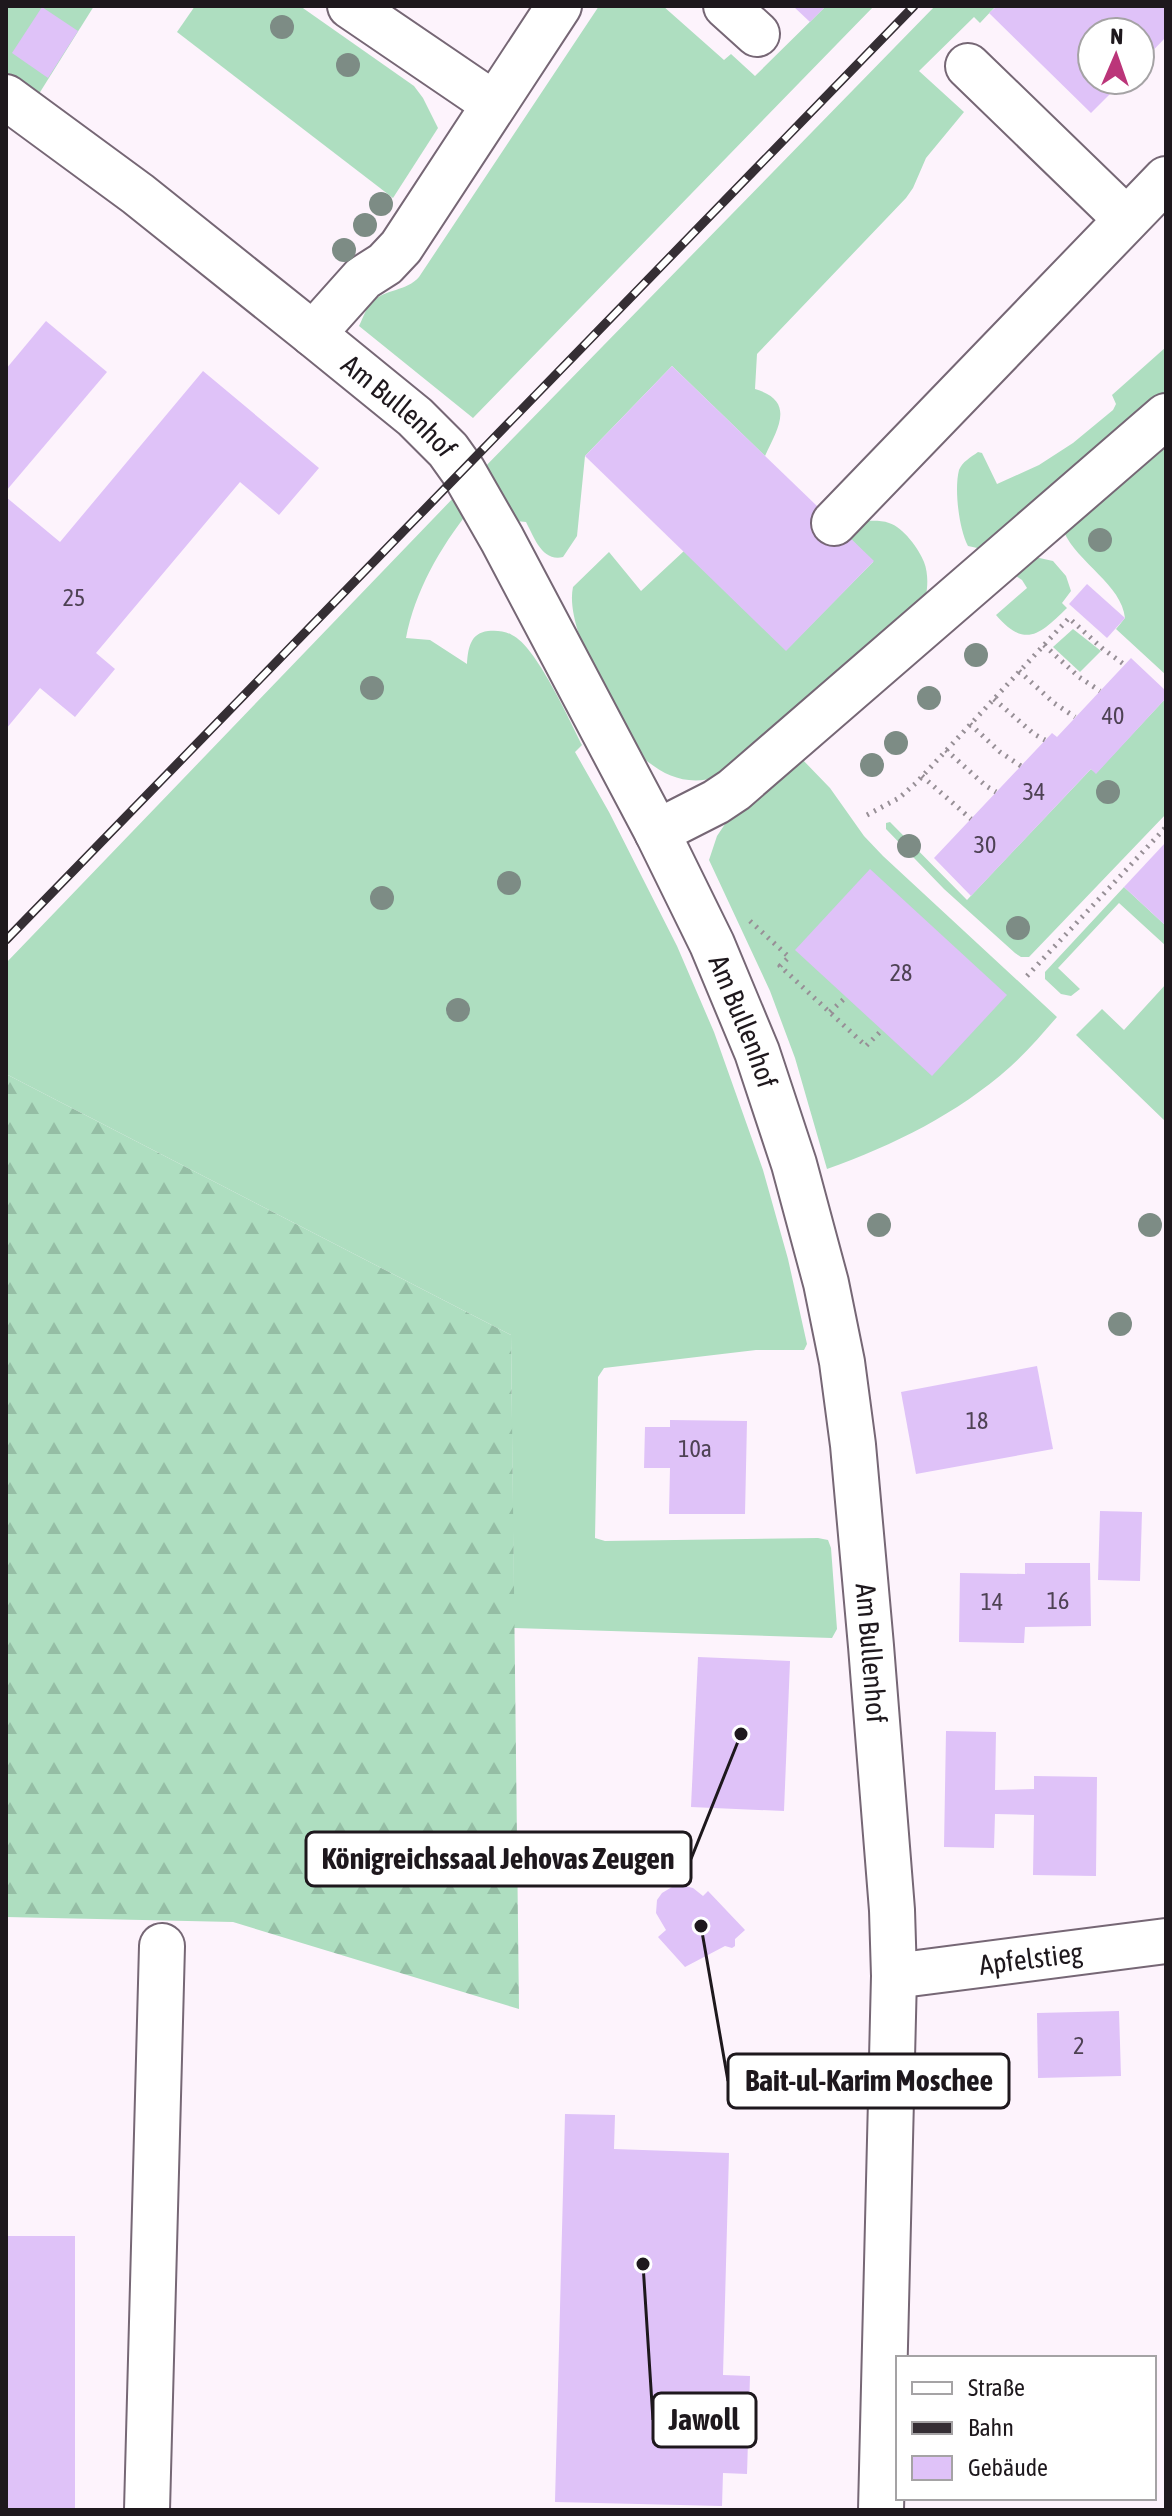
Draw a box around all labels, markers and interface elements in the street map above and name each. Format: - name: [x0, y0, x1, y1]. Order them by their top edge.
- north arrow: [1076, 16, 1156, 96]
- text: N: [1110, 23, 1124, 49]
- street label: Am Bullenhof: [336, 348, 463, 463]
- house number: 25: [63, 584, 85, 611]
- house number: 40: [1102, 702, 1124, 729]
- house number: 34: [1023, 778, 1045, 805]
- house number: 30: [974, 831, 996, 858]
- street label: Am Bullenhof: [702, 950, 784, 1092]
- house number: 28: [890, 959, 912, 986]
- house number: 18: [966, 1407, 988, 1434]
- house number: 10a: [678, 1435, 712, 1462]
- street label: Am Bullenhof: [849, 1582, 893, 1724]
- house number: 16: [1047, 1587, 1069, 1614]
- house number: 14: [981, 1588, 1003, 1615]
- callout: Königreichssaal Jehovas Zeugen: [306, 1832, 691, 1886]
- text: Königreichssaal Jehovas Zeugen: [321, 1841, 675, 1875]
- street label: Apfelstieg: [977, 1936, 1085, 1981]
- house number: 2: [1073, 2032, 1085, 2059]
- callout: Bait-ul-Karim Moschee: [728, 2054, 1009, 2108]
- text: Bait-ul-Karim Moschee: [745, 2063, 993, 2097]
- legend: [896, 2356, 1156, 2500]
- text: Straße: [968, 2374, 1025, 2401]
- callout: Jawoll: [653, 2393, 756, 2447]
- text: Jawoll: [667, 2402, 741, 2436]
- text: Bahn: [968, 2414, 1014, 2441]
- text: Gebäude: [968, 2454, 1048, 2481]

